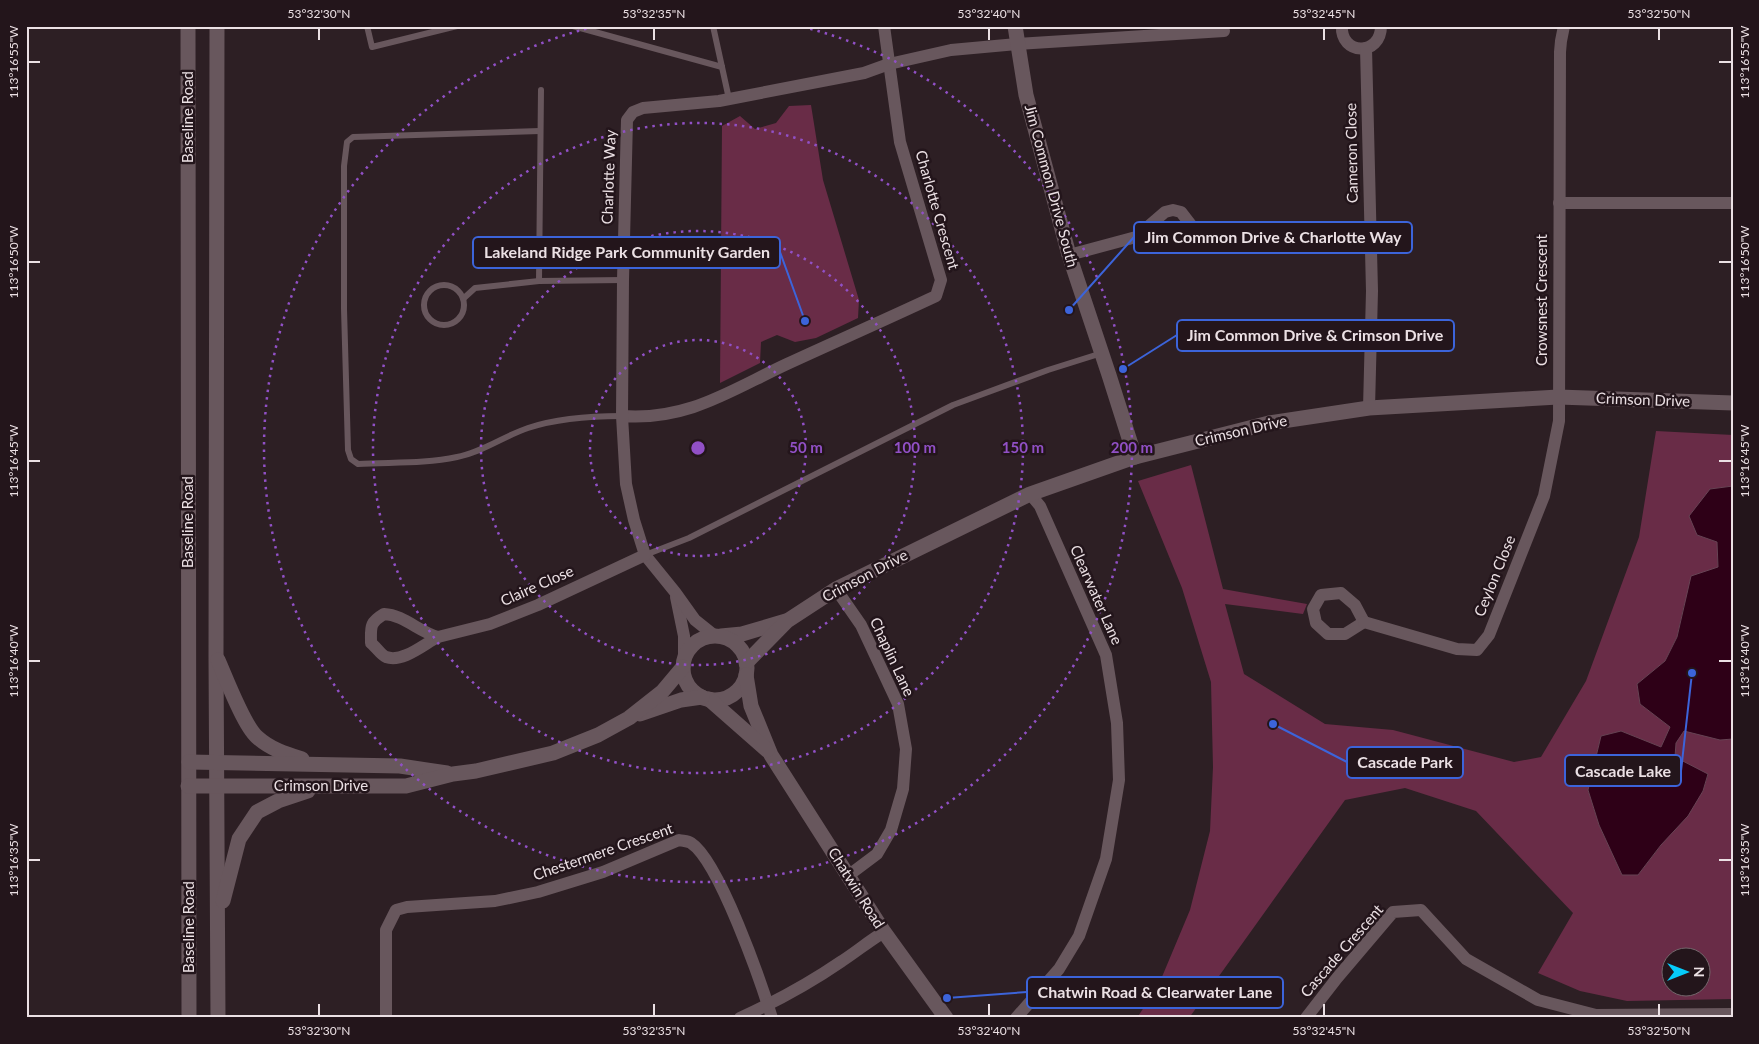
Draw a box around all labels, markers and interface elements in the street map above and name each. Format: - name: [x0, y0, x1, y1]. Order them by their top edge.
- text: 53°32'30"N: [288, 6, 350, 21]
- text: 53°32'35"N: [623, 6, 685, 21]
- text: 53°32'40"N: [958, 6, 1020, 21]
- text: 53°32'45"N: [1293, 6, 1355, 21]
- text: 53°32'50"N: [1628, 6, 1690, 21]
- text: 113°16'55"W: [6, 25, 21, 99]
- text: 113°16'55"W: [1737, 25, 1752, 99]
- street label: Baseline Road: [178, 71, 196, 163]
- street label: Jim Common Drive South: [1022, 102, 1082, 269]
- street label: Cameron Close: [1341, 103, 1361, 203]
- street label: Charlotte Way: [597, 129, 619, 225]
- street label: Charlotte Crescent: [912, 148, 964, 272]
- callout: Jim Common Drive & Charlotte Way: [1134, 222, 1412, 253]
- text: 113°16'50"W: [6, 225, 21, 299]
- text: 113°16'50"W: [1737, 225, 1752, 299]
- text: Jim Common Drive & Charlotte Way: [1144, 227, 1402, 246]
- street label: Crowsnest Crescent: [1532, 233, 1550, 366]
- callout: Lakeland Ridge Park Community Garden: [473, 237, 780, 268]
- text: Lakeland Ridge Park Community Garden: [484, 242, 770, 261]
- callout: Jim Common Drive & Crimson Drive: [1177, 320, 1454, 351]
- text: Jim Common Drive & Crimson Drive: [1187, 325, 1444, 344]
- street label: Crimson Drive: [1596, 388, 1691, 410]
- street label: Crimson Drive: [1193, 411, 1289, 449]
- text: 113°16'45"W: [6, 424, 21, 498]
- text: 113°16'45"W: [1737, 424, 1752, 498]
- text: 50 m: [789, 438, 823, 456]
- text: 100 m: [894, 438, 936, 456]
- text: 150 m: [1002, 438, 1044, 456]
- text: 200 m: [1111, 438, 1153, 456]
- centre of rings: [689, 439, 707, 457]
- street label: Baseline Road: [178, 476, 196, 568]
- street label: Ceylon Close: [1470, 532, 1519, 619]
- street label: Clearwater Lane: [1067, 542, 1127, 647]
- street label: Crimson Drive: [819, 545, 910, 605]
- street label: Claire Close: [497, 561, 576, 609]
- street label: Chaplin Lane: [867, 614, 919, 699]
- text: 113°16'40"W: [6, 624, 21, 698]
- text: 113°16'40"W: [1737, 624, 1752, 698]
- callout: Cascade Park: [1347, 747, 1463, 778]
- text: Cascade Park: [1357, 752, 1453, 771]
- callout: Cascade Lake: [1565, 755, 1681, 786]
- text: Cascade Lake: [1575, 761, 1672, 780]
- street label: Crimson Drive: [274, 776, 368, 794]
- street label: Chestermere Crescent: [530, 818, 676, 883]
- text: 113°16'35"W: [6, 823, 21, 897]
- text: 113°16'35"W: [1737, 823, 1752, 897]
- street label: Chatwin Road: [825, 844, 889, 931]
- street label: Baseline Road: [179, 881, 197, 973]
- street label: Cascade Crescent: [1296, 900, 1387, 1000]
- north arrow: [1662, 946, 1712, 996]
- text: N: [1691, 967, 1708, 977]
- callout: Chatwin Road & Clearwater Lane: [1027, 977, 1283, 1008]
- text: Chatwin Road & Clearwater Lane: [1038, 982, 1273, 1001]
- text: 53°32'30"N: [288, 1023, 350, 1038]
- text: 53°32'35"N: [623, 1023, 685, 1038]
- text: 53°32'40"N: [958, 1023, 1020, 1038]
- text: 53°32'45"N: [1293, 1023, 1355, 1038]
- text: 53°32'50"N: [1628, 1023, 1690, 1038]

